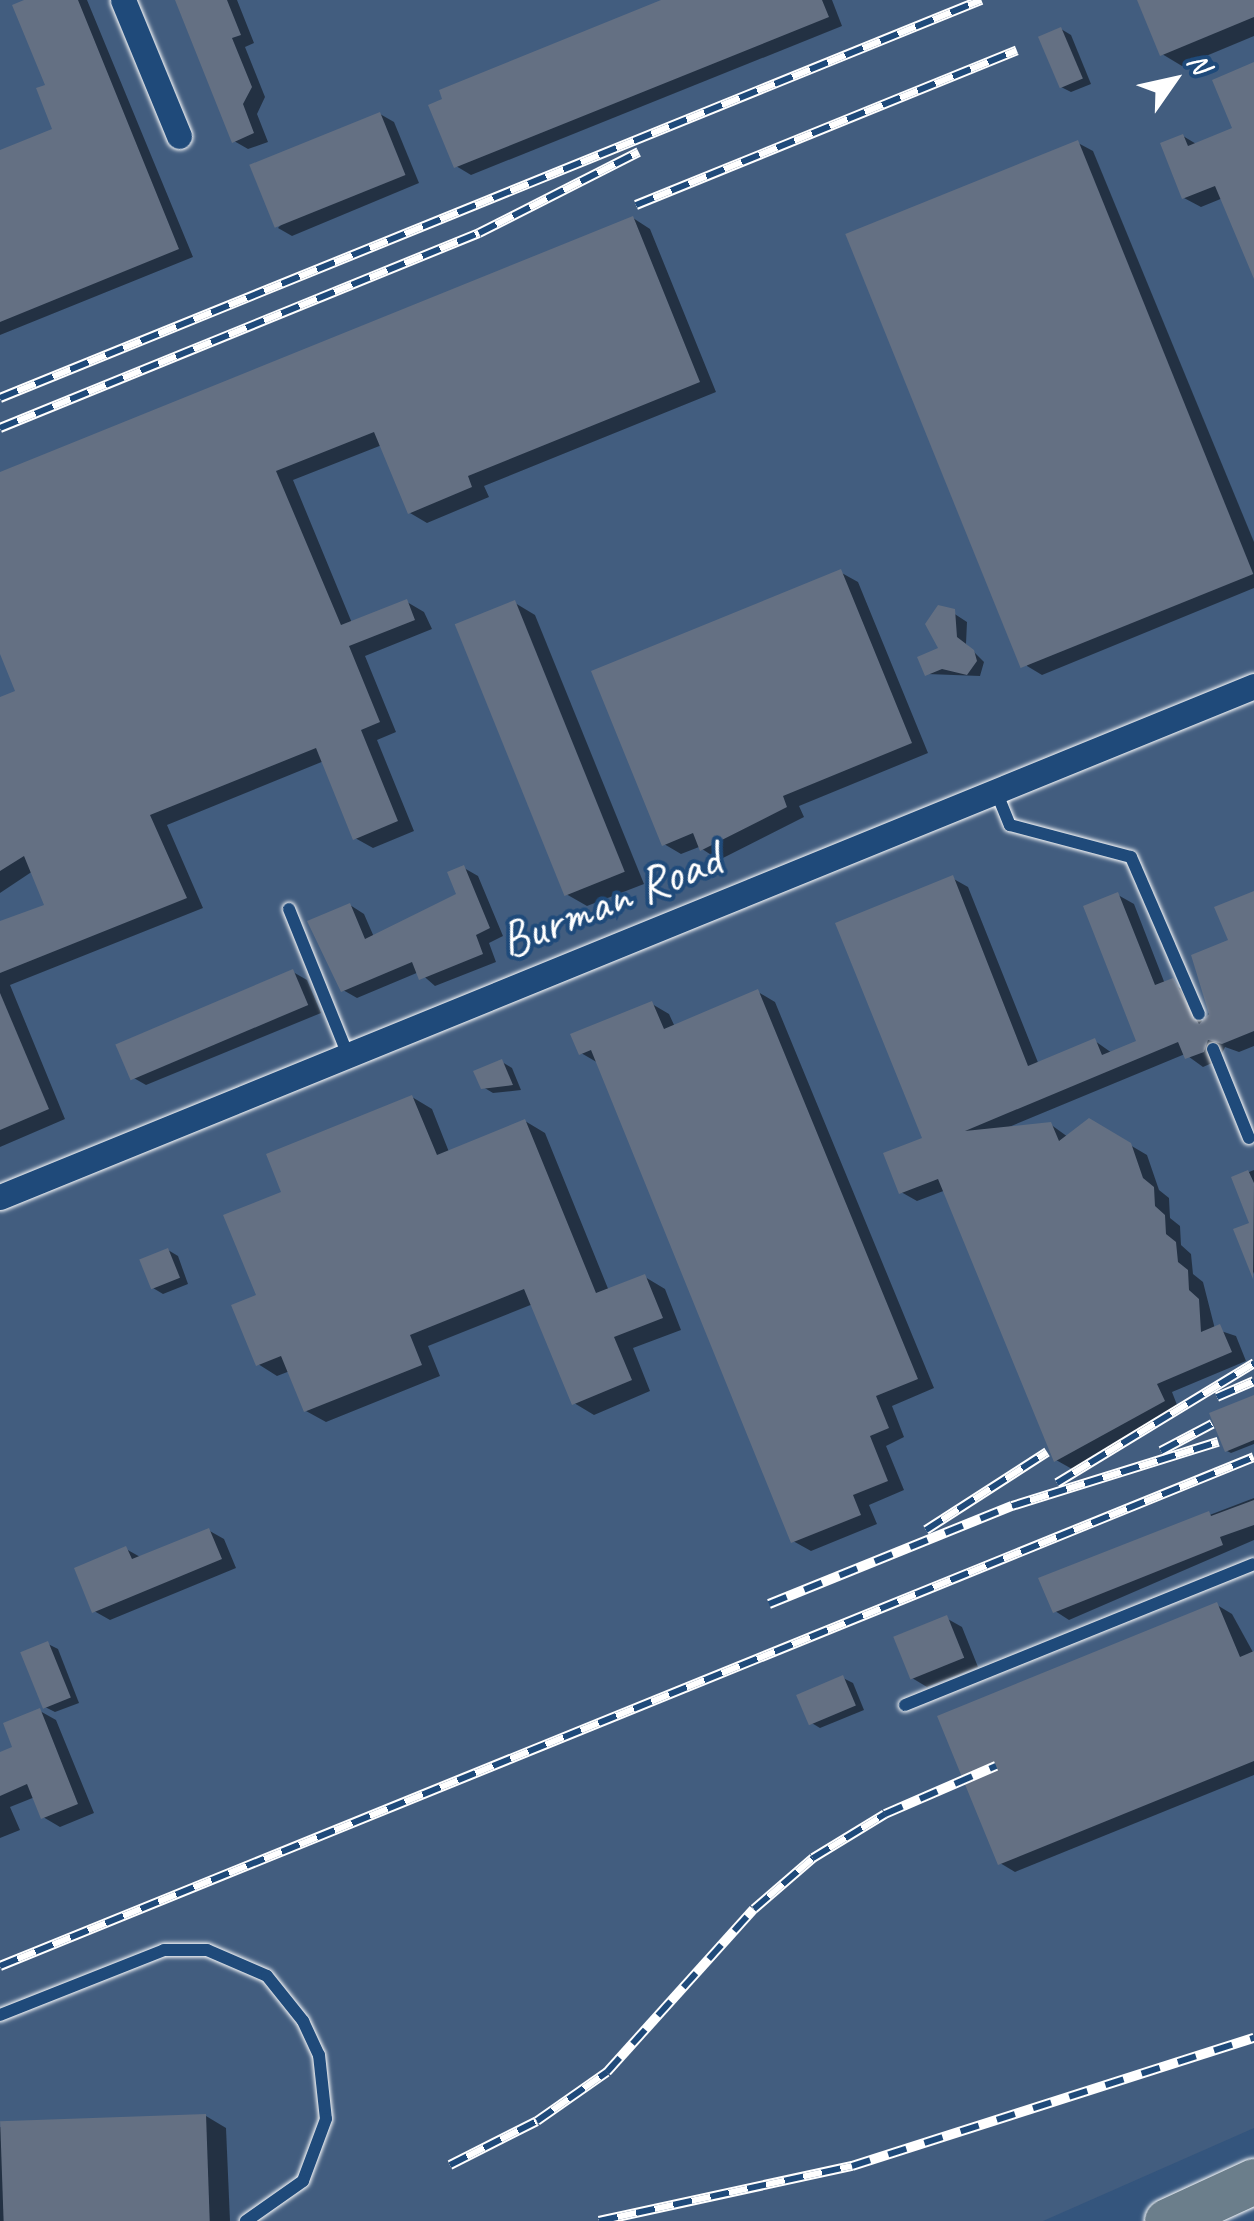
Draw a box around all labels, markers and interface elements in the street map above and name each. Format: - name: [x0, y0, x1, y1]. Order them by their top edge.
- north arrow: [1124, 30, 1224, 130]
- text: N: [1180, 46, 1219, 80]
- street label: Burman Road: [491, 829, 729, 971]

